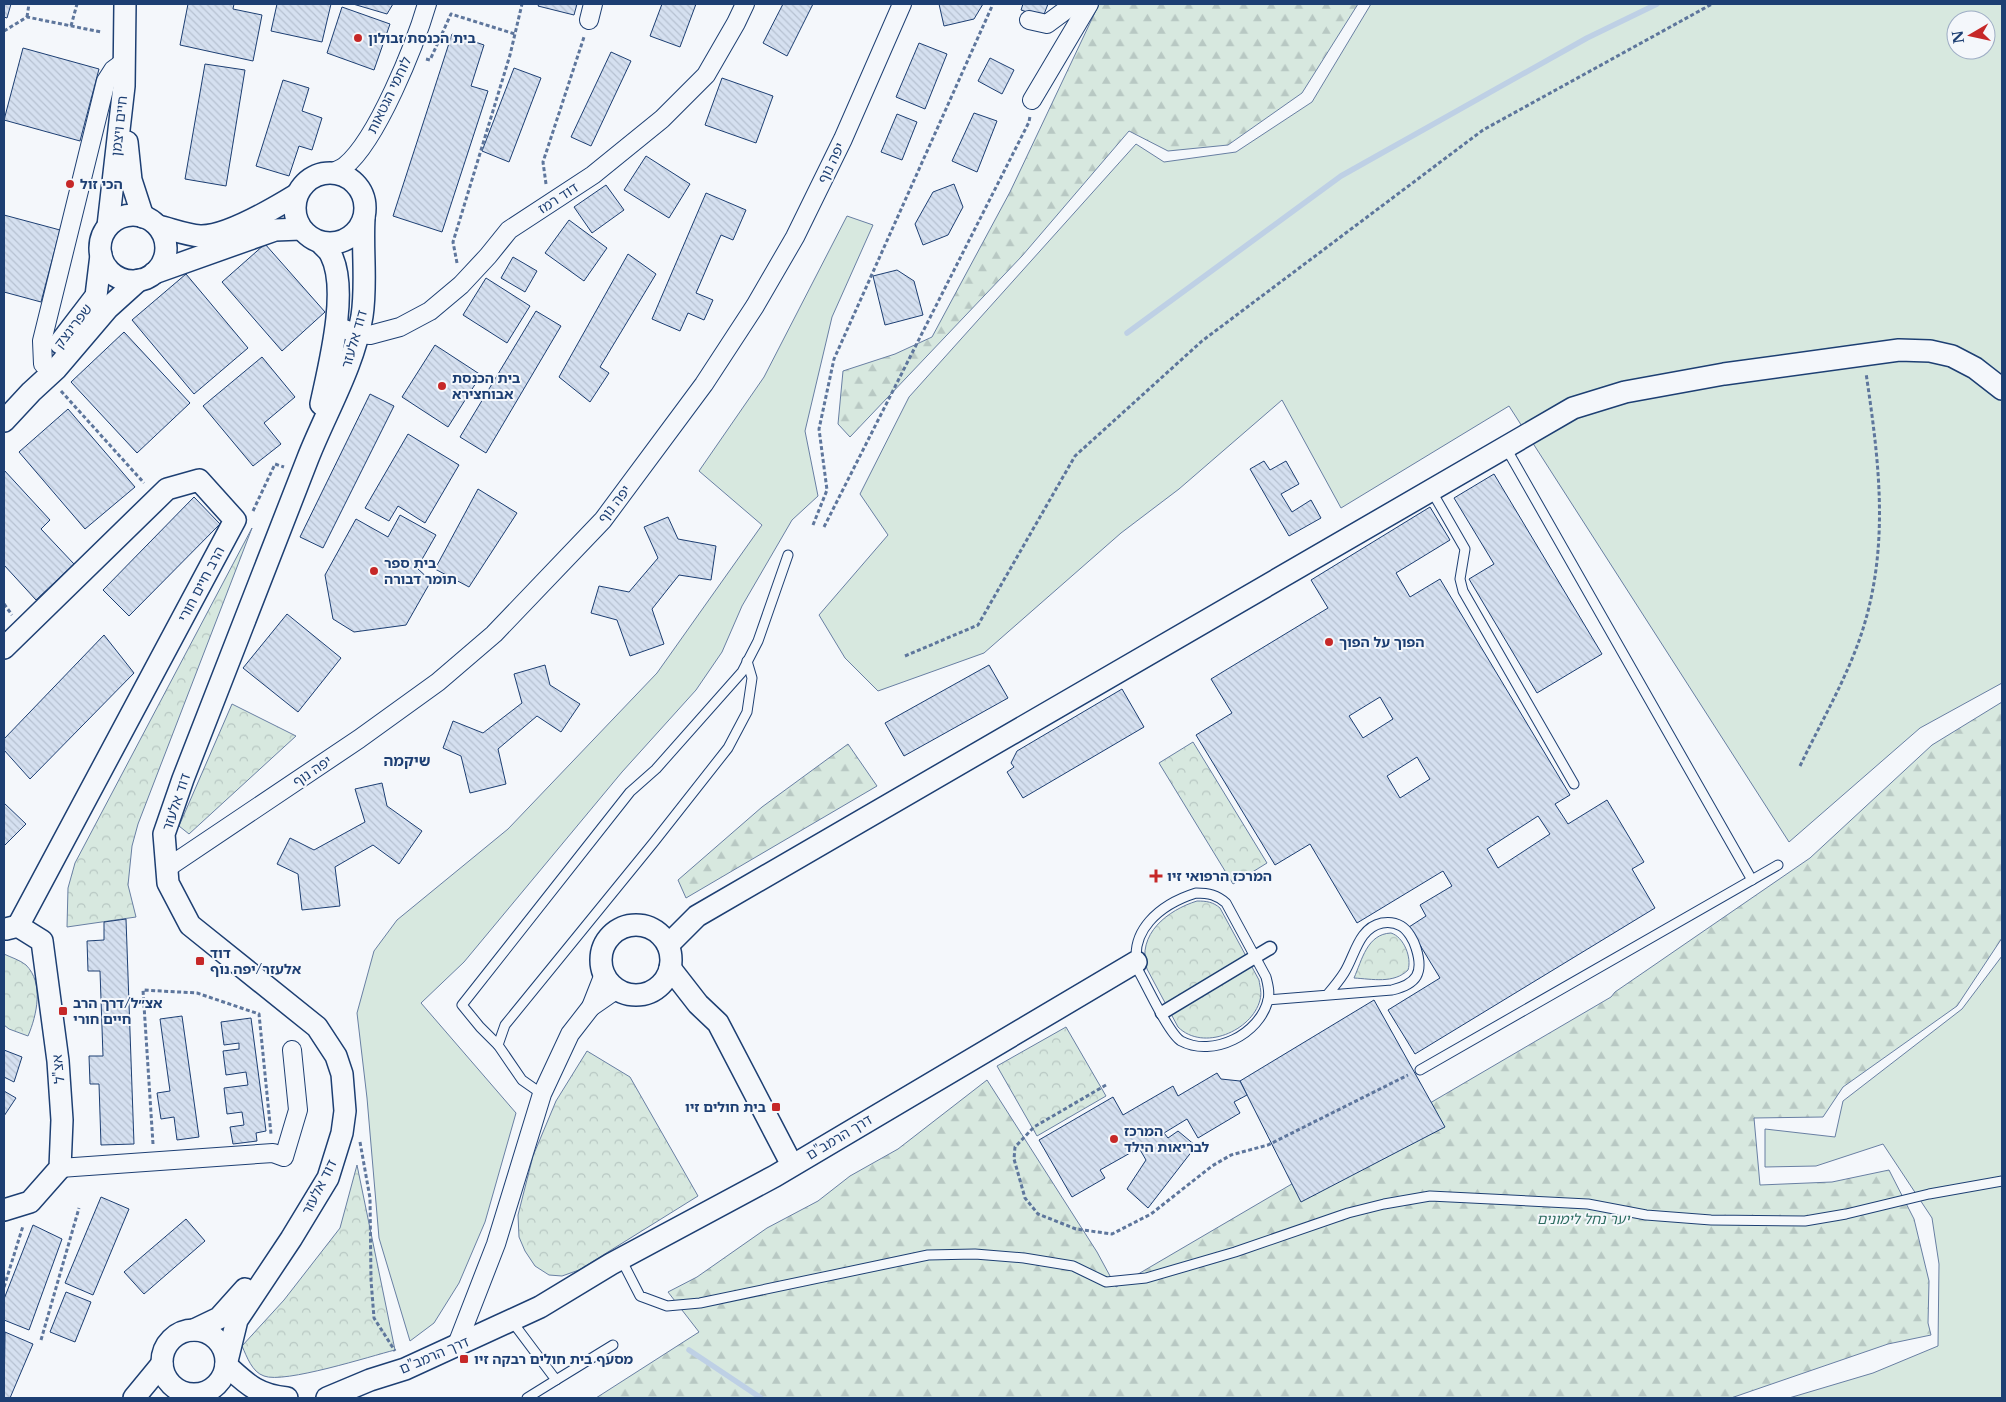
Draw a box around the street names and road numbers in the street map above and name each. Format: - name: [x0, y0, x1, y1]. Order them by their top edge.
- street label: לוחמי הגטאות: [363, 54, 415, 136]
- street label: חיים ויצמן: [107, 95, 131, 157]
- street label: יפה נוף: [813, 140, 849, 186]
- street label: דוד רמז: [534, 178, 582, 218]
- street label: שפרינצק: [50, 300, 96, 352]
- street label: דוד אלעזר: [337, 307, 371, 370]
- street label: יפה נוף: [594, 481, 634, 527]
- street label: הרב חיים חורי: [174, 543, 228, 625]
- street label: יפה נוף: [289, 751, 335, 791]
- street label: דוד אלעזר: [158, 770, 194, 833]
- street label: אצ"ל: [48, 1053, 68, 1084]
- street label: דרך הרמב"ם: [803, 1110, 876, 1164]
- street label: דוד אלעזר: [297, 1156, 341, 1218]
- street label: דרך הרמב"ם: [397, 1332, 472, 1378]

